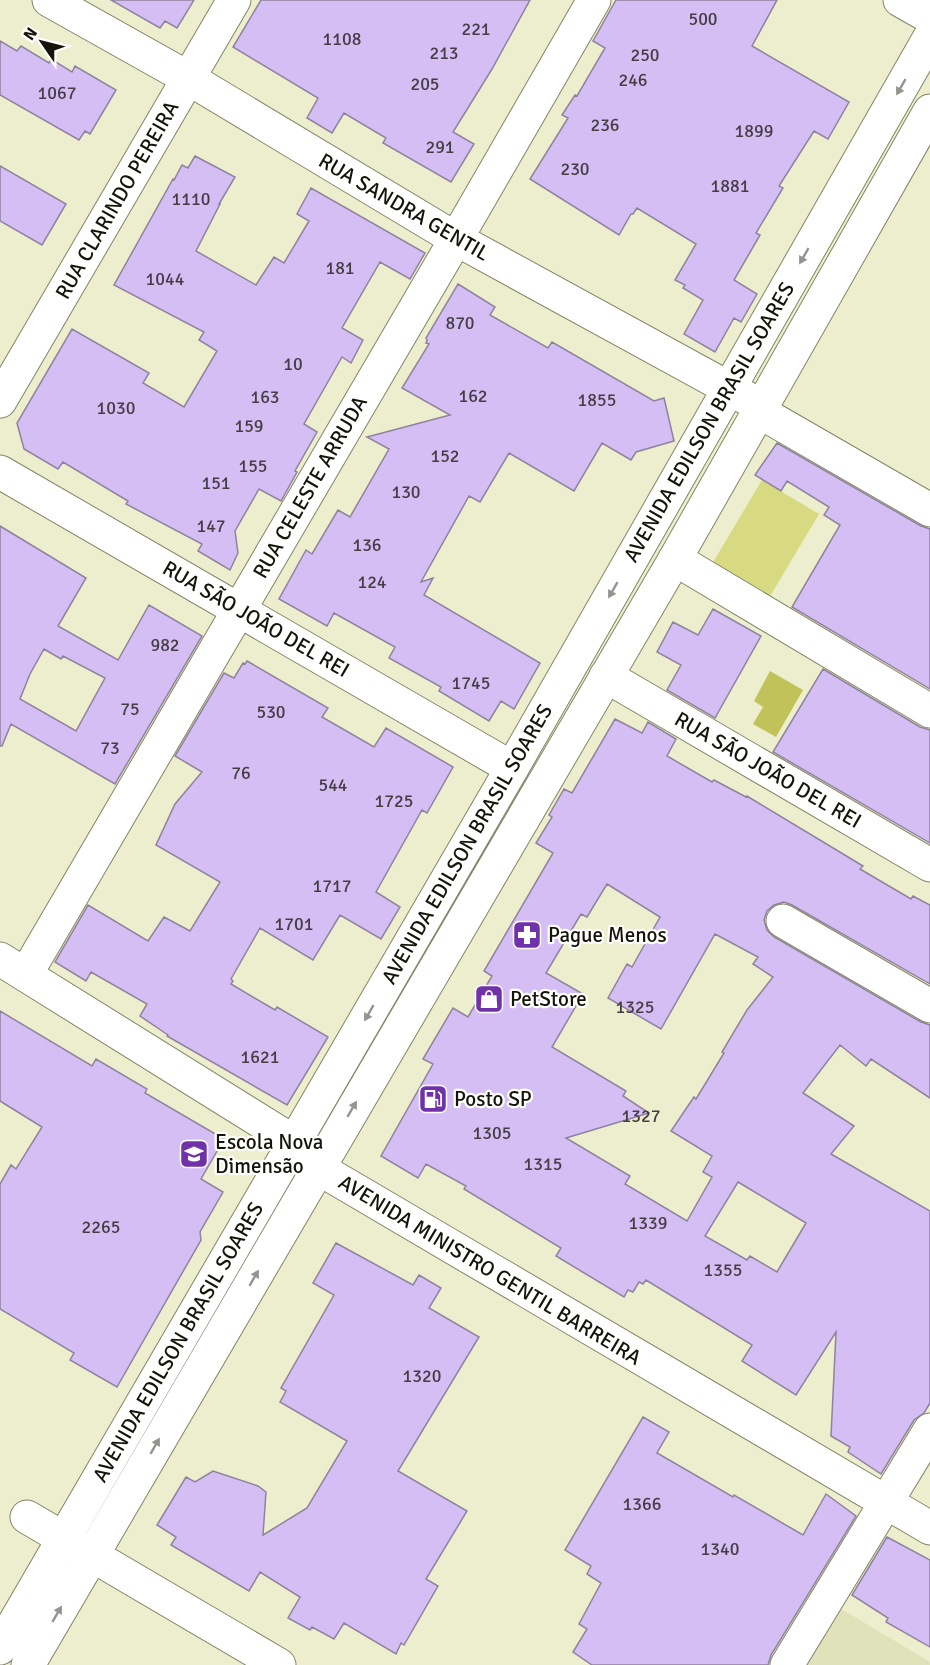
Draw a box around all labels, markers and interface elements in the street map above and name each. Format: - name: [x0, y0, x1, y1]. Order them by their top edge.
- house number: 500: [688, 8, 718, 30]
- north arrow: [12, 12, 72, 72]
- house number: 221: [461, 18, 491, 40]
- text: N: [19, 24, 42, 44]
- house number: 1108: [323, 28, 361, 50]
- house number: 213: [429, 42, 459, 64]
- house number: 250: [630, 44, 660, 66]
- house number: 246: [618, 69, 648, 91]
- house number: 205: [410, 73, 440, 95]
- one-way arrow: [896, 79, 906, 96]
- house number: 1067: [38, 82, 76, 104]
- street label: RUA CLARINDO PEREIRA: [50, 96, 185, 304]
- house number: 236: [590, 114, 620, 136]
- house number: 1899: [735, 120, 773, 142]
- house number: 291: [425, 136, 455, 158]
- street label: RUA SANDRA GENTIL: [314, 148, 494, 267]
- house number: 230: [560, 158, 590, 180]
- house number: 1881: [711, 175, 749, 197]
- house number: 1110: [172, 188, 210, 210]
- one-way arrow: [798, 248, 809, 264]
- house number: 181: [325, 257, 355, 279]
- house number: 1044: [146, 268, 185, 290]
- street label: AVENIDA EDILSON BRASIL SOARES: [618, 277, 800, 567]
- house number: 870: [445, 312, 475, 334]
- house number: 10: [283, 353, 303, 375]
- house number: 162: [458, 385, 488, 407]
- house number: 163: [250, 386, 280, 408]
- house number: 1855: [578, 389, 616, 411]
- street label: RUA CELESTE ARRUDA: [247, 391, 373, 583]
- house number: 1030: [97, 397, 135, 419]
- house number: 159: [234, 415, 264, 437]
- house number: 152: [430, 445, 460, 467]
- house number: 155: [238, 455, 268, 477]
- house number: 151: [201, 472, 231, 494]
- house number: 130: [391, 481, 421, 503]
- house number: 147: [196, 515, 226, 537]
- house number: 136: [352, 534, 382, 556]
- street label: RUA SÃO JOÃO DEL REI: [158, 555, 354, 683]
- house number: 124: [357, 571, 387, 593]
- one-way arrow: [608, 582, 619, 598]
- house number: 982: [150, 634, 180, 656]
- house number: 1745: [452, 672, 490, 694]
- house number: 75: [120, 698, 140, 720]
- street label: AVENIDA EDILSON BRASIL SOARES: [376, 699, 558, 989]
- house number: 530: [256, 701, 286, 723]
- street label: RUA SÃO JOÃO DEL REI: [670, 706, 866, 834]
- house number: 73: [100, 737, 120, 759]
- house number: 76: [231, 762, 251, 784]
- house number: 544: [318, 774, 348, 796]
- house number: 1725: [375, 790, 413, 812]
- house number: 1717: [313, 875, 351, 897]
- house number: 1701: [275, 913, 313, 935]
- pharmacy icon: Pague Menos: [511, 919, 543, 951]
- place label: Pague Menos: [548, 922, 667, 948]
- shop icon: PetStore: [473, 983, 505, 1015]
- place label: PetStore: [510, 986, 587, 1012]
- house number: 1325: [616, 996, 654, 1018]
- one-way arrow: [364, 1005, 374, 1022]
- house number: 1621: [241, 1046, 279, 1068]
- fuel station icon: Posto SP: [417, 1083, 449, 1115]
- place label: Posto SP: [454, 1086, 532, 1112]
- one-way arrow: [347, 1100, 357, 1117]
- house number: 1327: [622, 1105, 660, 1127]
- house number: 1305: [473, 1122, 511, 1144]
- place label: Escola Nova Dimensão: [215, 1129, 323, 1179]
- school or university icon: Escola Nova Dimensão: [178, 1138, 210, 1170]
- house number: 1315: [524, 1153, 562, 1175]
- street label: AVENIDA MINISTRO GENTIL BARREIRA: [334, 1169, 646, 1371]
- street label: AVENIDA EDILSON BRASIL SOARES: [87, 1197, 269, 1487]
- house number: 1339: [629, 1212, 667, 1234]
- house number: 2265: [82, 1216, 120, 1238]
- house number: 1355: [704, 1259, 742, 1281]
- one-way arrow: [248, 1270, 259, 1286]
- house number: 1320: [403, 1365, 441, 1387]
- one-way arrow: [150, 1438, 161, 1454]
- house number: 1366: [623, 1493, 661, 1515]
- house number: 1340: [701, 1538, 739, 1560]
- one-way arrow: [52, 1605, 62, 1622]

